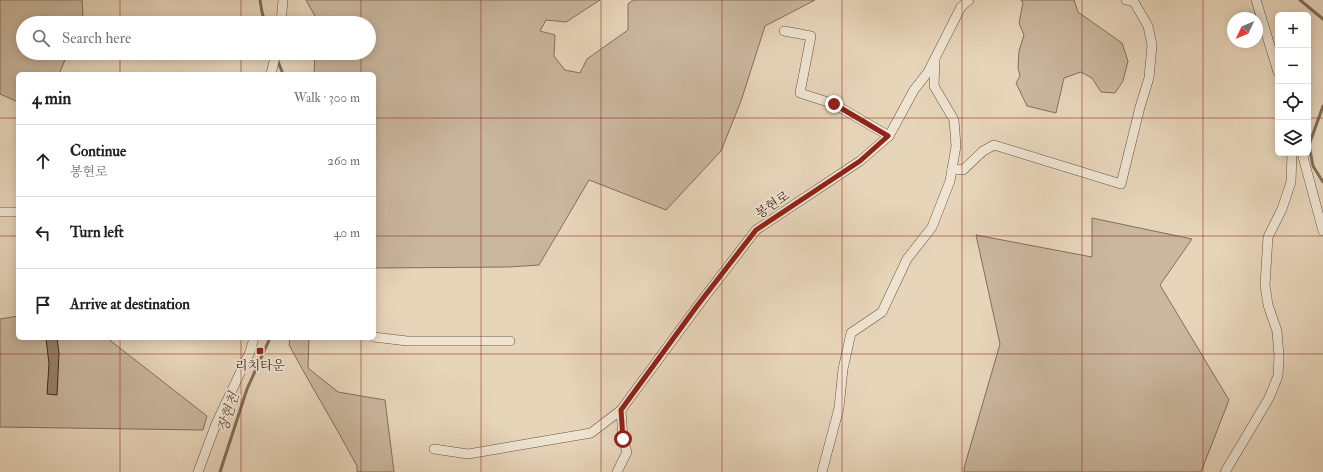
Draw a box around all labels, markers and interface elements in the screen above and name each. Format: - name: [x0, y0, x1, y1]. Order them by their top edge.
- north arrow: [1227, 12, 1263, 48]
- map controls: [1275, 12, 1311, 156]
- button: +: [1275, 12, 1311, 48]
- search box: [16, 16, 376, 60]
- icon: search: [30, 27, 52, 49]
- text: Search here: [62, 29, 131, 48]
- button: −: [1275, 48, 1311, 84]
- button: locate: [1275, 84, 1311, 120]
- text: 4 min: [32, 88, 71, 109]
- text: Walk · 300 m: [294, 90, 360, 106]
- route end: [825, 95, 843, 113]
- button: layers: [1275, 120, 1311, 156]
- text: Continue: [70, 142, 126, 161]
- icon: ahead: [32, 150, 54, 172]
- text: 260 m: [327, 153, 360, 169]
- text: 봉현로: [70, 164, 108, 180]
- street label: 봉현로: [752, 187, 793, 222]
- icon: left: [32, 222, 54, 244]
- text: Turn left: [70, 223, 124, 242]
- text: 40 m: [334, 225, 360, 241]
- icon: arrive: [32, 294, 54, 316]
- text: Arrive at destination: [70, 295, 190, 314]
- marker: 리치타운: [255, 346, 265, 356]
- place label: 리치타운: [235, 358, 286, 374]
- water label: 장현천: [214, 389, 243, 434]
- route start: [614, 430, 632, 448]

